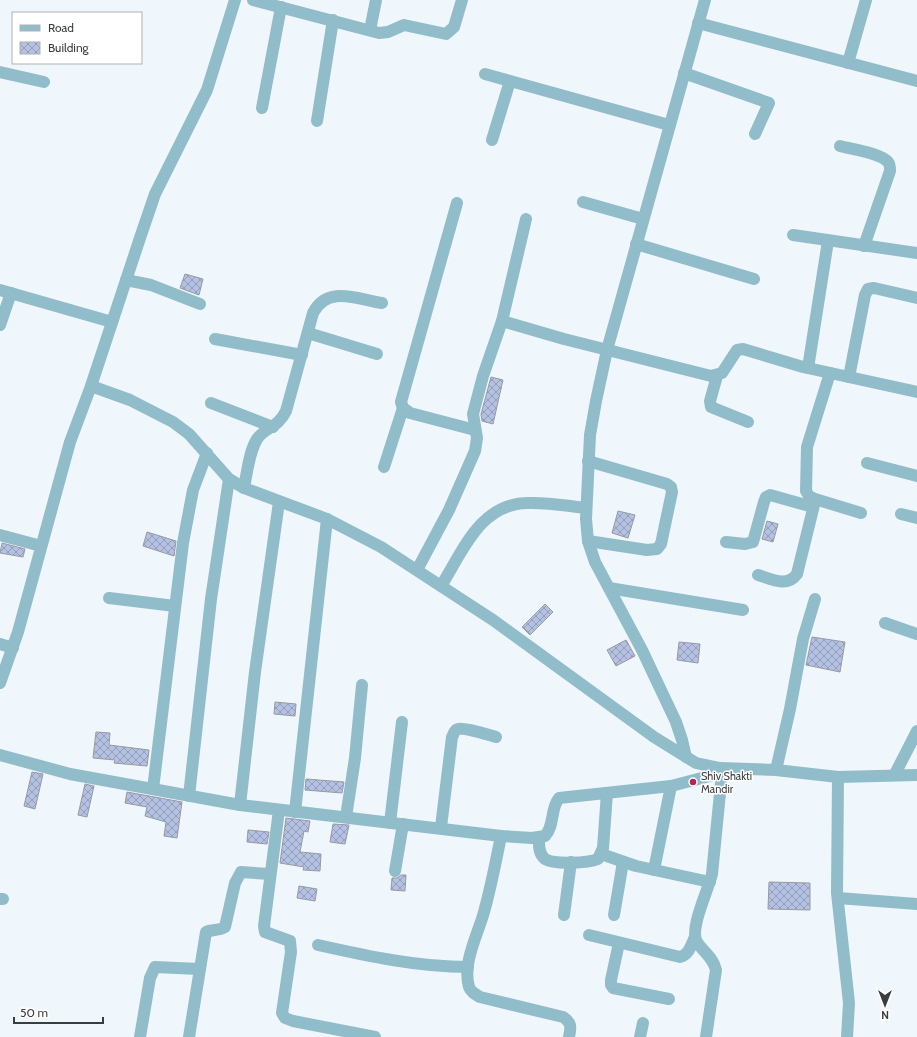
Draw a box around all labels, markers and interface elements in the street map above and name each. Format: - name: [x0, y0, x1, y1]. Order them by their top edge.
- legend: [12, 12, 142, 64]
- text: Road: [48, 20, 74, 35]
- text: Building: [48, 40, 90, 55]
- place label: Shiv Shakti Mandir: [701, 769, 752, 796]
- marker: Shiv Shakti Mandir: [688, 777, 698, 787]
- north arrow: [865, 985, 905, 1025]
- scale bar: [14, 999, 103, 1025]
- text: 50 m: [20, 1005, 48, 1020]
- text: N: [881, 1008, 889, 1022]

